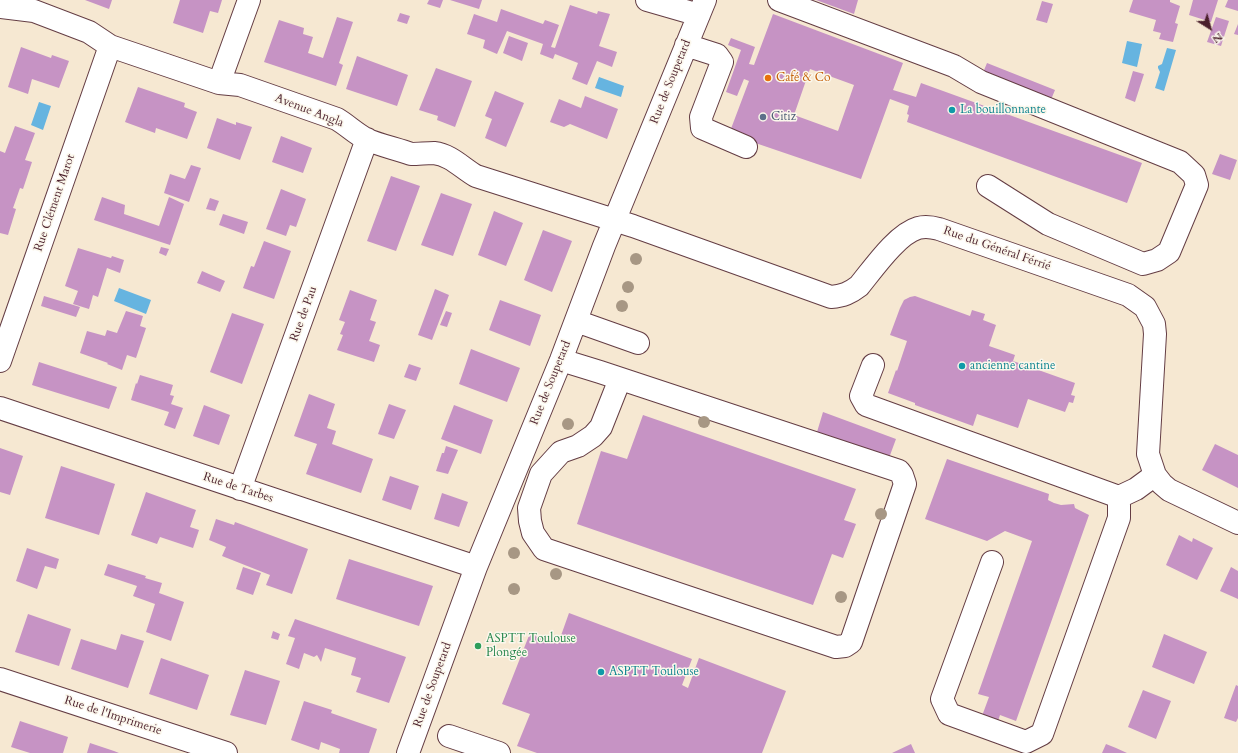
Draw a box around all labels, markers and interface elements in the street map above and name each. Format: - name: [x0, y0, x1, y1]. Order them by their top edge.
- north arrow: [1190, 8, 1230, 48]
- text: N: [1209, 29, 1226, 47]
- street label: Rue de Soupetard: [648, 38, 694, 126]
- place label: Café & Co: [776, 71, 830, 85]
- marker: Café & Co: [763, 73, 773, 83]
- street label: Avenue Angla: [273, 91, 345, 131]
- place label: La bouillonnante: [960, 103, 1046, 117]
- marker: La bouillonnante: [947, 105, 957, 115]
- place label: Citiz: [771, 110, 796, 124]
- marker: Citiz: [758, 112, 768, 122]
- street label: Rue Clément Marot: [32, 153, 78, 253]
- street label: Rue du Général Férrié: [941, 224, 1053, 274]
- street label: Rue de Pau: [287, 285, 321, 343]
- street label: Rue de Soupetard: [528, 339, 574, 427]
- place label: ancienne cantine: [970, 359, 1056, 373]
- marker: ancienne cantine: [957, 361, 967, 371]
- street label: Rue de Tarbes: [201, 470, 275, 506]
- place label: ASPTT Toulouse Plongée: [486, 632, 576, 660]
- street label: Rue de Soupetard: [411, 641, 455, 729]
- marker: ASPTT Toulouse Plongée: [473, 641, 483, 651]
- place label: ASPTT Toulouse: [609, 665, 699, 679]
- marker: ASPTT Toulouse: [596, 667, 606, 677]
- street label: Rue de l'Imprimerie: [62, 693, 164, 739]

